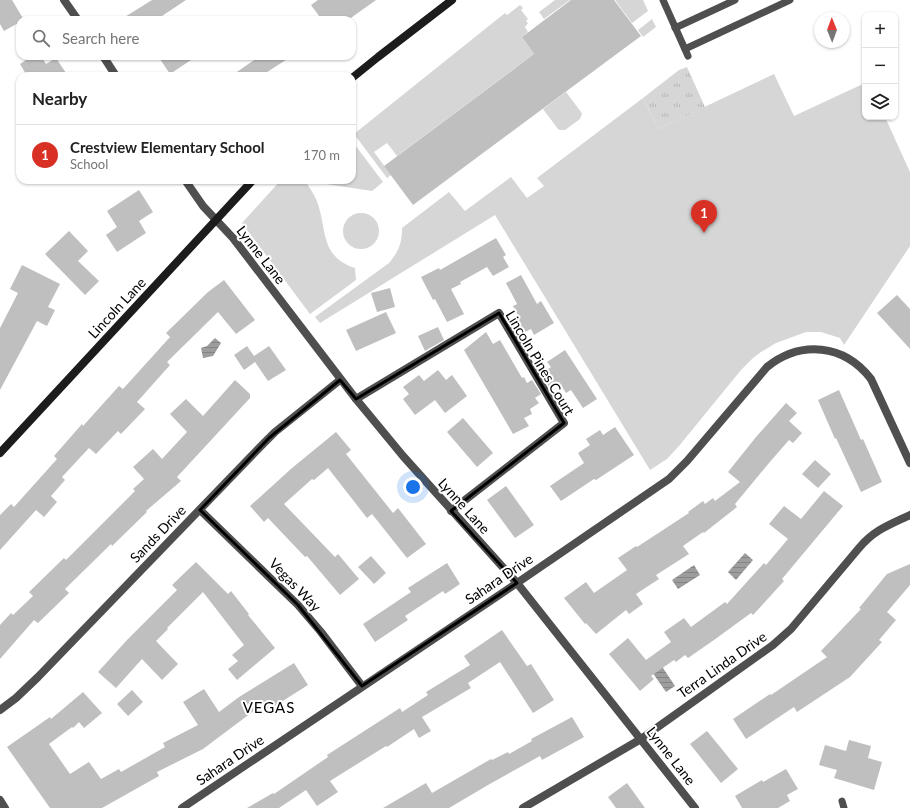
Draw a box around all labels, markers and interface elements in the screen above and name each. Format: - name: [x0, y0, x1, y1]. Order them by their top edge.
- north arrow: [814, 12, 850, 48]
- map controls: [862, 12, 898, 120]
- button: +: [862, 12, 898, 48]
- search box: [16, 16, 356, 60]
- icon: search: [30, 27, 52, 49]
- text: Search here: [62, 29, 139, 47]
- button: −: [862, 48, 898, 84]
- button: layers: [862, 84, 898, 120]
- text: Nearby: [32, 88, 87, 109]
- text: Crestview Elementary School: [70, 138, 265, 156]
- text: 1: [41, 147, 49, 163]
- text: 170 m: [303, 147, 340, 163]
- text: School: [70, 156, 108, 172]
- pin: 1: [691, 200, 717, 233]
- street label: Lynne Lane: [233, 222, 289, 287]
- street label: Lincoln Lane: [84, 274, 149, 342]
- street label: Lincoln Pines Court: [502, 307, 578, 418]
- street label: Lynne Lane: [435, 474, 494, 537]
- your location: [403, 477, 423, 497]
- street label: Sands Drive: [126, 501, 189, 566]
- street label: Sahara Drive: [462, 550, 536, 607]
- street label: Vegas Way: [266, 555, 325, 615]
- street label: Terra Linda Drive: [674, 628, 769, 702]
- district label: VEGAS: [243, 698, 295, 716]
- street label: Lynne Lane: [643, 723, 699, 788]
- street label: Sahara Drive: [193, 731, 267, 788]

